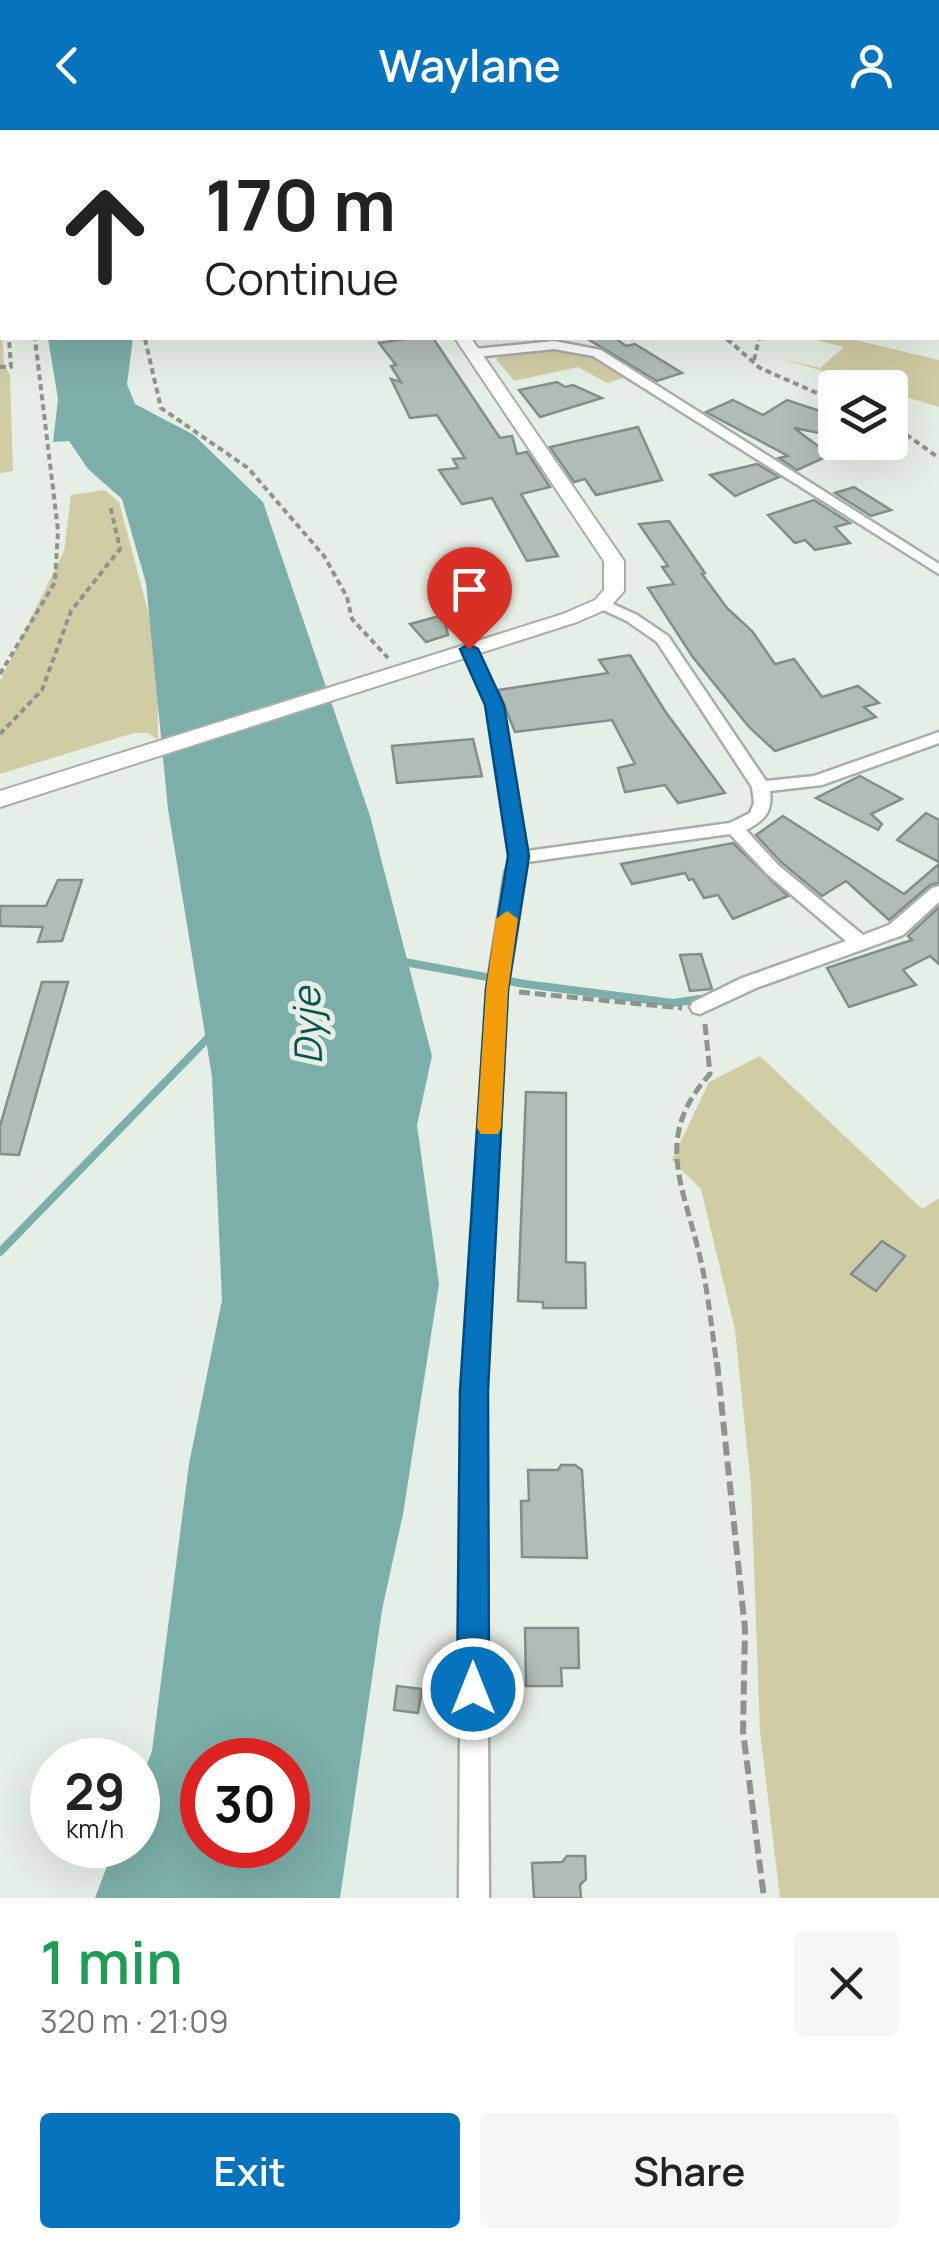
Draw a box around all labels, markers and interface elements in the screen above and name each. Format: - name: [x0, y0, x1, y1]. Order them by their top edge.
- text: Waylane: [379, 34, 561, 96]
- icon: back: [40, 38, 95, 93]
- icon: person: [844, 38, 899, 93]
- text: 170 m: [205, 156, 396, 252]
- icon: ahead: [40, 170, 170, 300]
- text: Continue: [205, 247, 399, 309]
- map controls: [818, 370, 908, 460]
- button: layers: [818, 370, 908, 460]
- pin: [427, 547, 512, 650]
- icon: arrive: [442, 562, 497, 617]
- water label: Dyje: [279, 984, 333, 1066]
- position arrow: [421, 1637, 525, 1741]
- speed limit sign: 30: [180, 1738, 310, 1868]
- text: 29: [65, 1757, 125, 1825]
- text: km/h: [66, 1811, 124, 1846]
- text: 1 min: [40, 1920, 183, 2002]
- button: close: [794, 1931, 899, 2036]
- text: 320 m · 21:09: [40, 1999, 229, 2043]
- button: Exit: [40, 2113, 460, 2228]
- button: Share: [480, 2113, 899, 2228]

